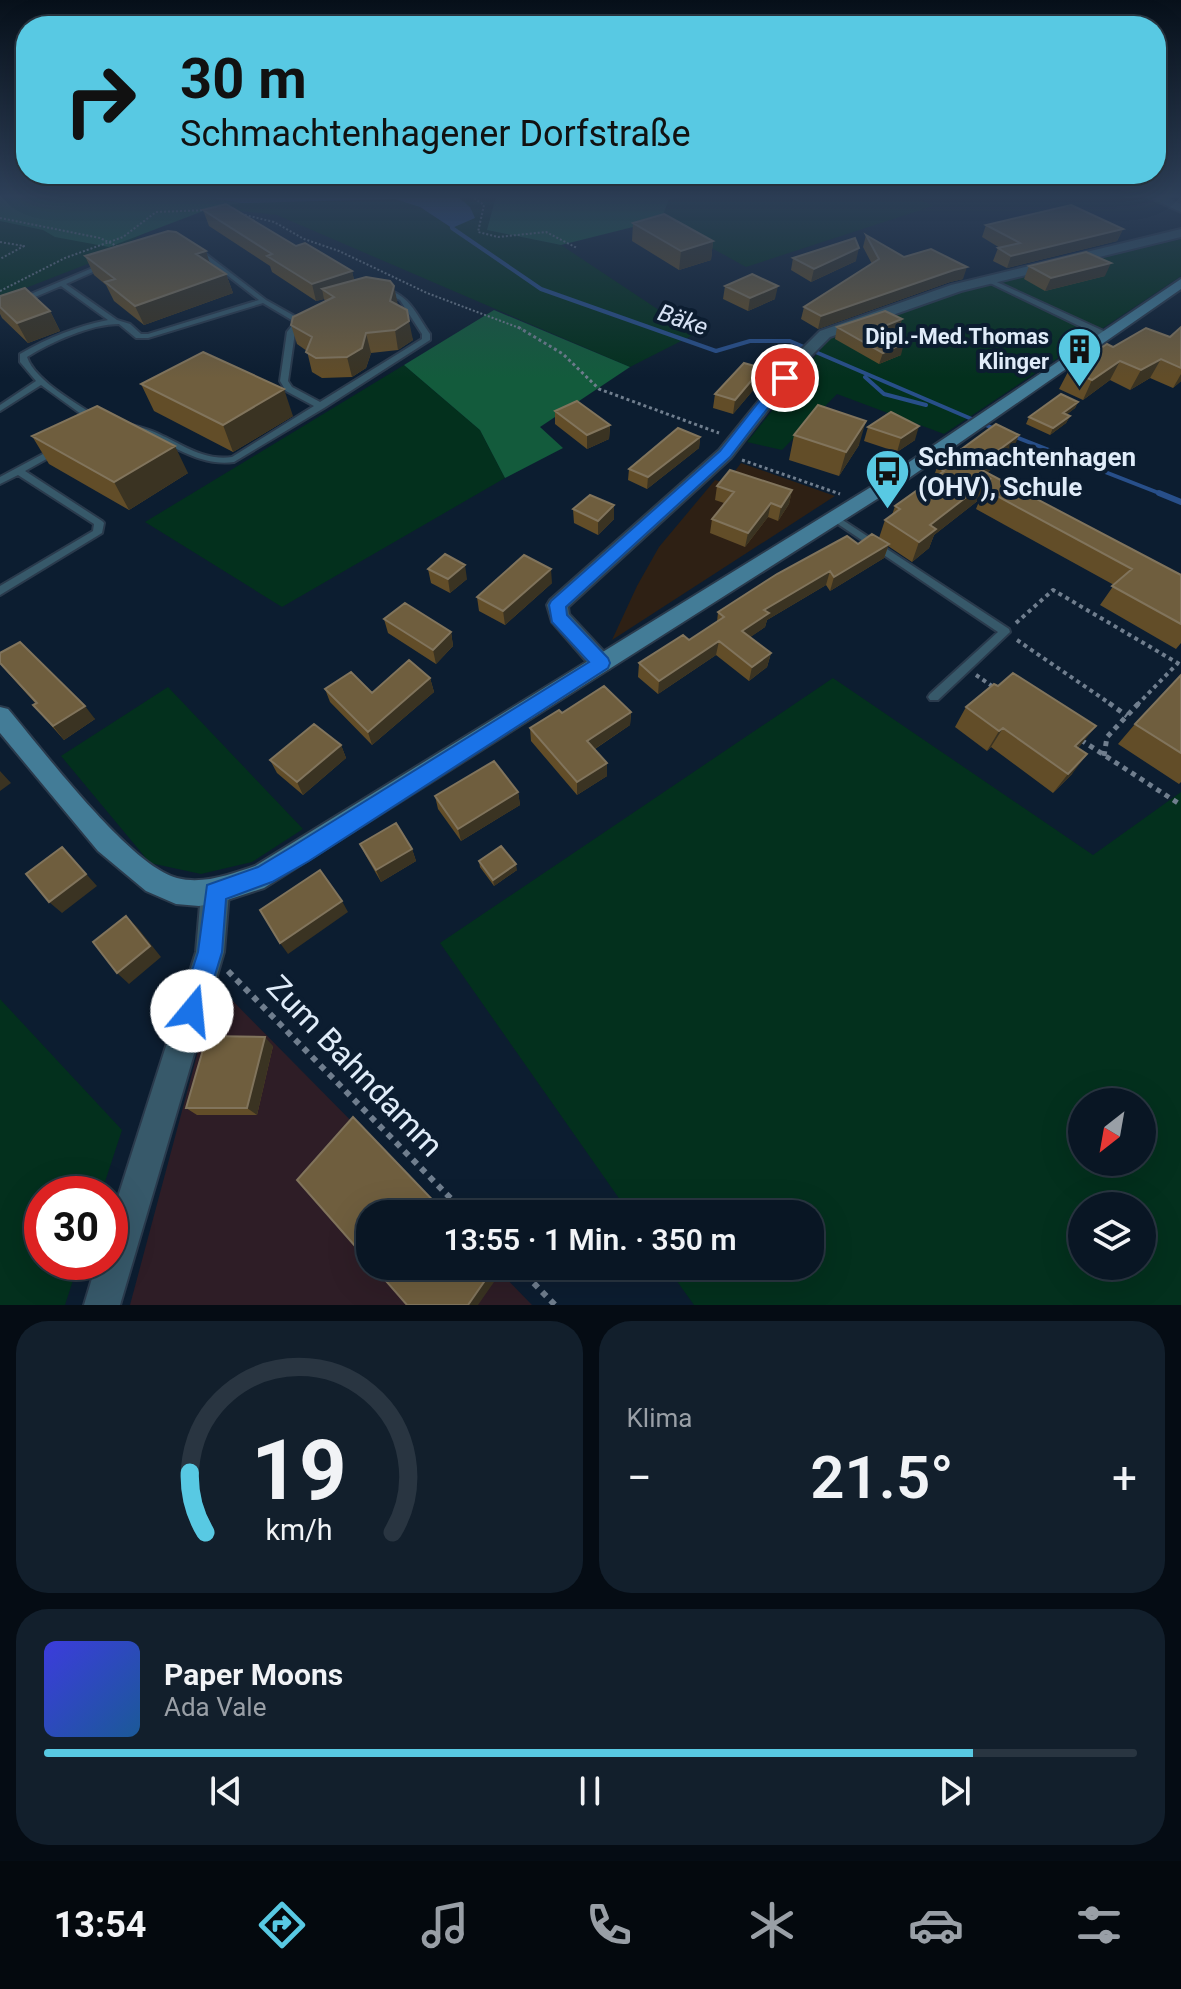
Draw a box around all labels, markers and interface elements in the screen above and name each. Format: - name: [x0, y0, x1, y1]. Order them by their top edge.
- text: 30 m: [180, 46, 307, 112]
- icon: right: [48, 48, 152, 152]
- text: Schmachtenhagener Dorfstraße: [180, 113, 691, 155]
- water label: Bäke: [654, 298, 712, 342]
- place label: Dipl.-Med.Thomas Klinger: [865, 324, 1049, 374]
- building icon: Dipl.-Med.Thomas Klinger: [1056, 325, 1104, 388]
- pin: [751, 344, 819, 412]
- icon: arrive: [763, 356, 807, 400]
- place label: Schmachtenhagen (OHV), Schule: [918, 442, 1136, 502]
- bus stop icon: Schmachtenhagen (OHV), Schule: [863, 448, 911, 511]
- street label: Zum Bahndamm: [259, 968, 451, 1164]
- position arrow: [150, 969, 234, 1053]
- north arrow: [1068, 1088, 1156, 1176]
- map controls: [1068, 1088, 1156, 1280]
- speed limit sign: 30: [24, 1176, 128, 1280]
- button: layers: [1068, 1192, 1156, 1280]
- text: 13:55 · 1 Min. · 350 m: [444, 1222, 736, 1257]
- text: Klima: [627, 1403, 692, 1433]
- text: 19: [252, 1422, 347, 1519]
- text: 21.5°: [810, 1442, 953, 1513]
- text: −: [627, 1452, 652, 1504]
- text: +: [1112, 1452, 1137, 1504]
- text: km/h: [266, 1513, 333, 1547]
- text: Paper Moons: [164, 1657, 343, 1692]
- text: Ada Vale: [164, 1692, 266, 1722]
- icon: previous: [204, 1769, 248, 1813]
- icon: pause: [568, 1769, 612, 1813]
- icon: next: [933, 1769, 977, 1813]
- icon: directions: [254, 1897, 310, 1953]
- icon: music: [417, 1897, 473, 1953]
- icon: phone: [581, 1897, 637, 1953]
- icon: climate: [744, 1897, 800, 1953]
- icon: car: [908, 1897, 964, 1953]
- icon: filters: [1071, 1897, 1127, 1953]
- text: 13:54: [54, 1904, 146, 1946]

